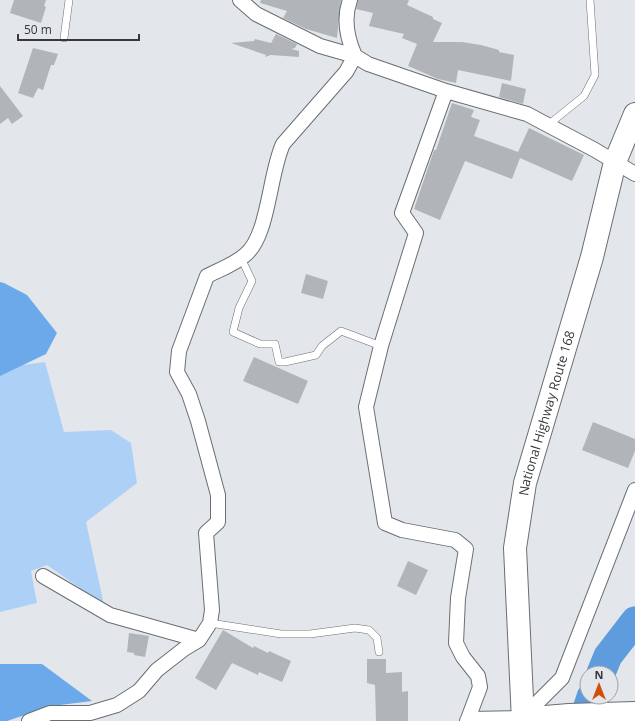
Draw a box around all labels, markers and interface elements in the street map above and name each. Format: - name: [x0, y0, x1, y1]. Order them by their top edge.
- scale bar: [18, 16, 139, 42]
- text: 50 m: [24, 21, 52, 38]
- street label: National Highway Route 168: [514, 328, 579, 497]
- north arrow: [579, 665, 619, 705]
- text: N: [595, 667, 603, 682]

